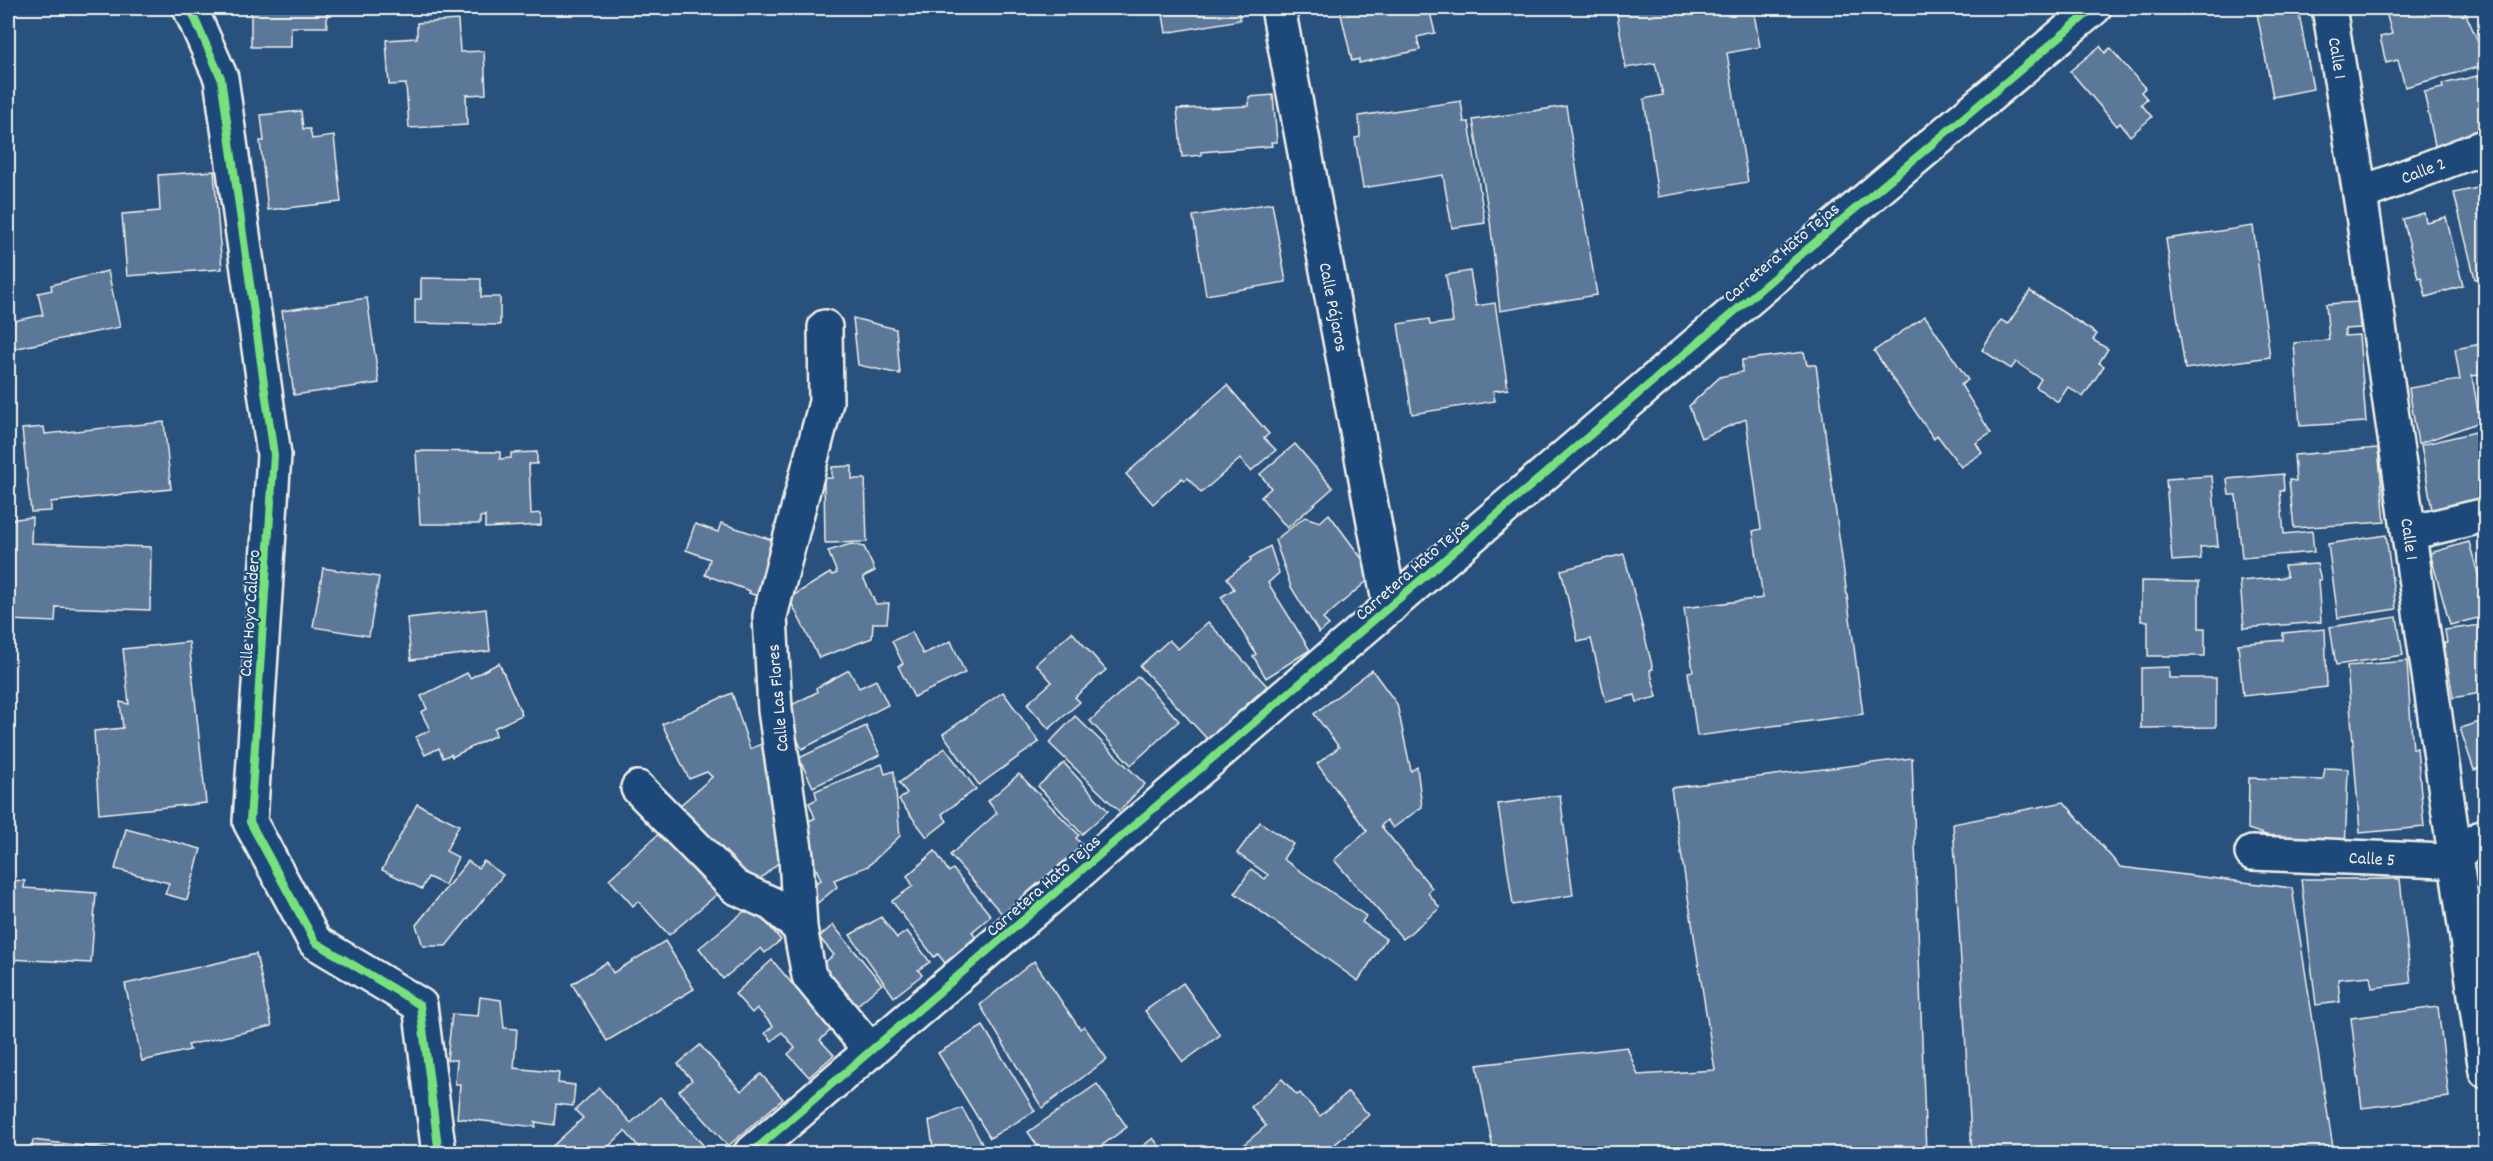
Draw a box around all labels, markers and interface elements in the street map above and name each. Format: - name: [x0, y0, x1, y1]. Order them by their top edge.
- street label: Calle 1: [2320, 36, 2351, 81]
- street label: Calle 2: [2398, 152, 2450, 192]
- street label: Carretera Hato Tejas: [1719, 198, 1846, 310]
- street label: Calle Pájaros: [1311, 261, 1352, 354]
- street label: Carretera Hato Tejas: [1351, 514, 1476, 628]
- street label: Calle 1: [2392, 517, 2423, 562]
- street label: Calle Hoyo Caldero: [235, 549, 268, 678]
- street label: Calle Las Flores: [762, 643, 797, 753]
- street label: Carretera Hato Tejas: [982, 830, 1107, 944]
- street label: Calle 5: [2348, 847, 2396, 874]

